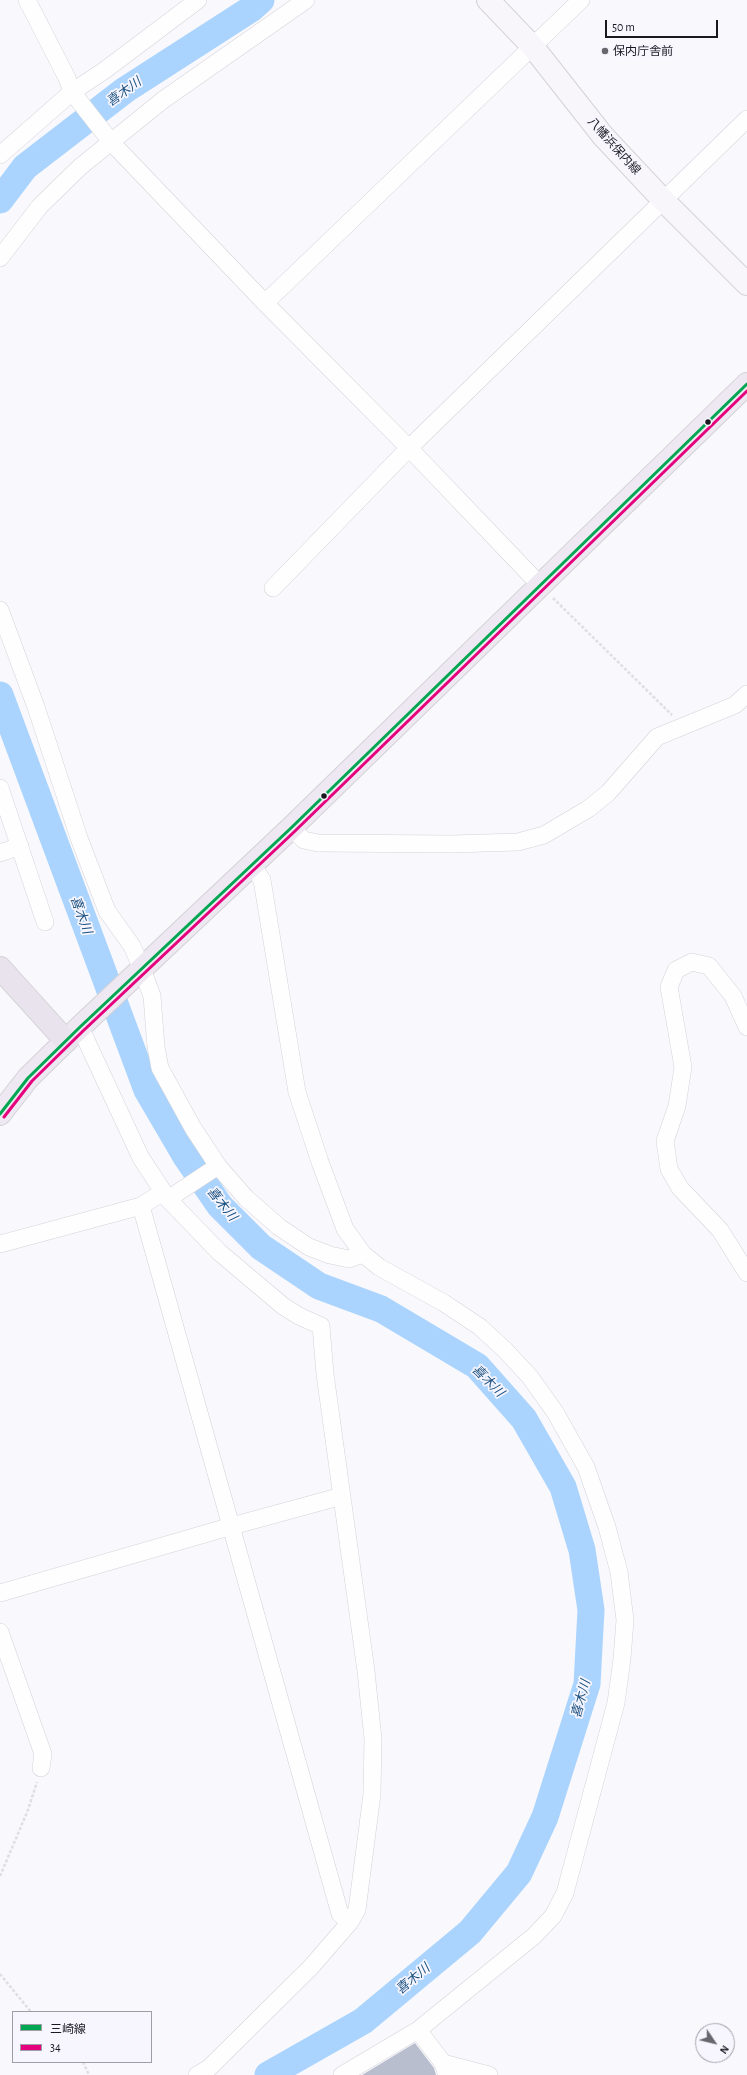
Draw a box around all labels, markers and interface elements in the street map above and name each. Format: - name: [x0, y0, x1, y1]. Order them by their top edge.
- scale bar: [607, 12, 720, 38]
- text: 50 m: [612, 21, 635, 33]
- place label: 保内庁舎前: [613, 44, 673, 58]
- marker: 保内庁舎前: [600, 46, 610, 56]
- water label: 喜木川: [104, 74, 144, 110]
- street label: 八幡浜保内線: [585, 114, 643, 178]
- unlabelled marker: [703, 417, 713, 427]
- unlabelled marker: [319, 791, 329, 801]
- water label: 喜木川: [67, 894, 95, 936]
- water label: 喜木川: [204, 1184, 240, 1224]
- water label: 喜木川: [469, 1362, 507, 1400]
- water label: 喜木川: [568, 1678, 594, 1720]
- water label: 喜木川: [393, 1960, 433, 1998]
- legend: [12, 2011, 152, 2063]
- text: 三崎線: [50, 2023, 86, 2035]
- north arrow: [695, 2023, 735, 2063]
- text: 34: [50, 2041, 61, 2053]
- text: N: [718, 2043, 731, 2056]

